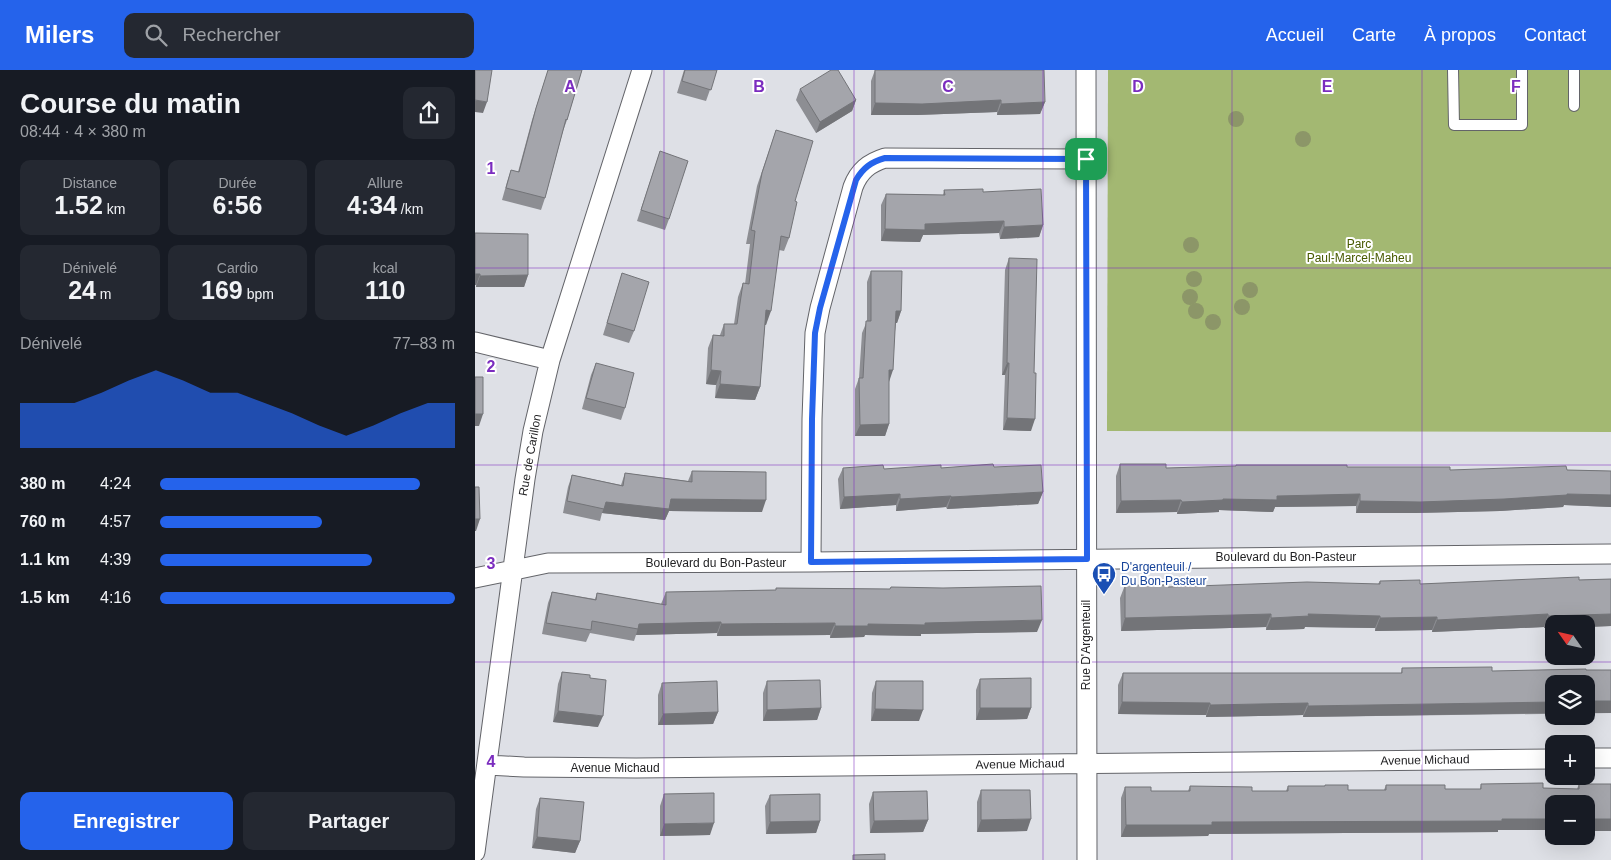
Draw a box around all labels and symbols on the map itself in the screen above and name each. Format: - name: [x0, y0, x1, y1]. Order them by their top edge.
- text: A: [564, 78, 576, 95]
- text: B: [753, 78, 765, 95]
- text: C: [942, 78, 954, 95]
- text: D: [1132, 78, 1144, 95]
- text: E: [1322, 78, 1333, 95]
- text: F: [1511, 78, 1521, 95]
- pin: [1065, 138, 1107, 180]
- text: 1: [487, 160, 496, 177]
- park label: Parc Paul-Marcel-Maheu: [1307, 237, 1411, 265]
- text: 2: [487, 358, 496, 375]
- street label: Rue de Carillon: [516, 413, 544, 497]
- street label: Boulevard du Bon-Pasteur: [1216, 550, 1356, 564]
- text: 3: [487, 555, 496, 572]
- street label: Boulevard du Bon-Pasteur: [646, 556, 786, 570]
- place label: D'argenteuil / Du Bon-Pasteur: [1121, 560, 1206, 588]
- bus stop icon: D'argenteuil / Du Bon-Pasteur: [1091, 561, 1117, 595]
- street label: Rue D'Argenteuil: [1079, 600, 1093, 690]
- north arrow: [1545, 615, 1595, 665]
- street label: Avenue Michaud: [1380, 752, 1470, 768]
- text: 4: [487, 753, 496, 770]
- street label: Avenue Michaud: [975, 756, 1065, 772]
- street label: Avenue Michaud: [570, 761, 660, 775]

